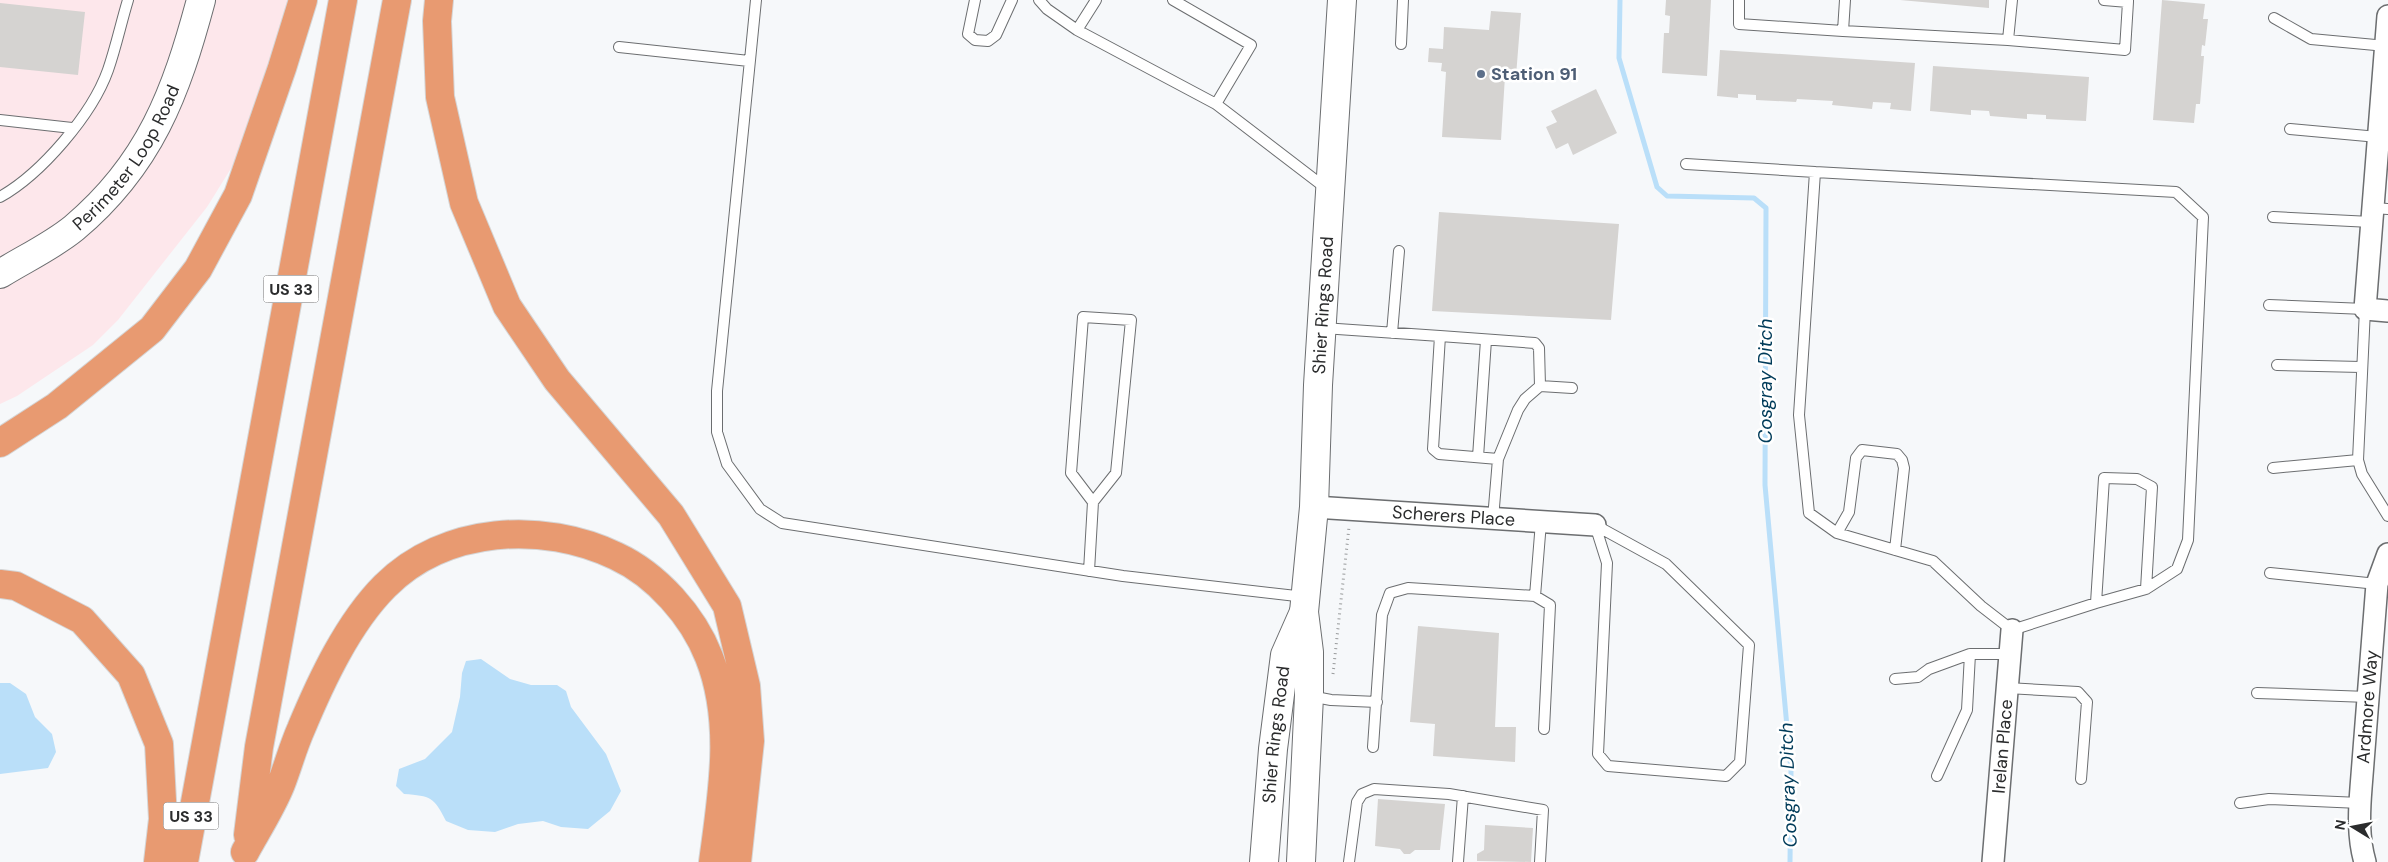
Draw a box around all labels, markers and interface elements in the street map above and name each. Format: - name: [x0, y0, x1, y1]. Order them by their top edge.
- place label: Station 91: [1491, 62, 1577, 86]
- marker: Station 91: [1475, 68, 1487, 80]
- street label: Perimeter Loop Road: [68, 81, 185, 236]
- street label: Shier Rings Road: [1307, 236, 1339, 375]
- road number: US 33: [264, 276, 318, 302]
- water label: Cosgray Ditch: [1753, 319, 1778, 443]
- street label: Scherers Place: [1391, 500, 1516, 532]
- street label: Ardmore Way: [2351, 649, 2384, 764]
- street label: Shier Rings Road: [1257, 664, 1295, 804]
- street label: Irelan Place: [1987, 698, 2018, 794]
- water label: Cosgray Ditch: [1773, 722, 1803, 848]
- road number: US 33: [164, 802, 218, 829]
- north arrow: [2328, 802, 2378, 852]
- text: N: [2330, 818, 2350, 831]

